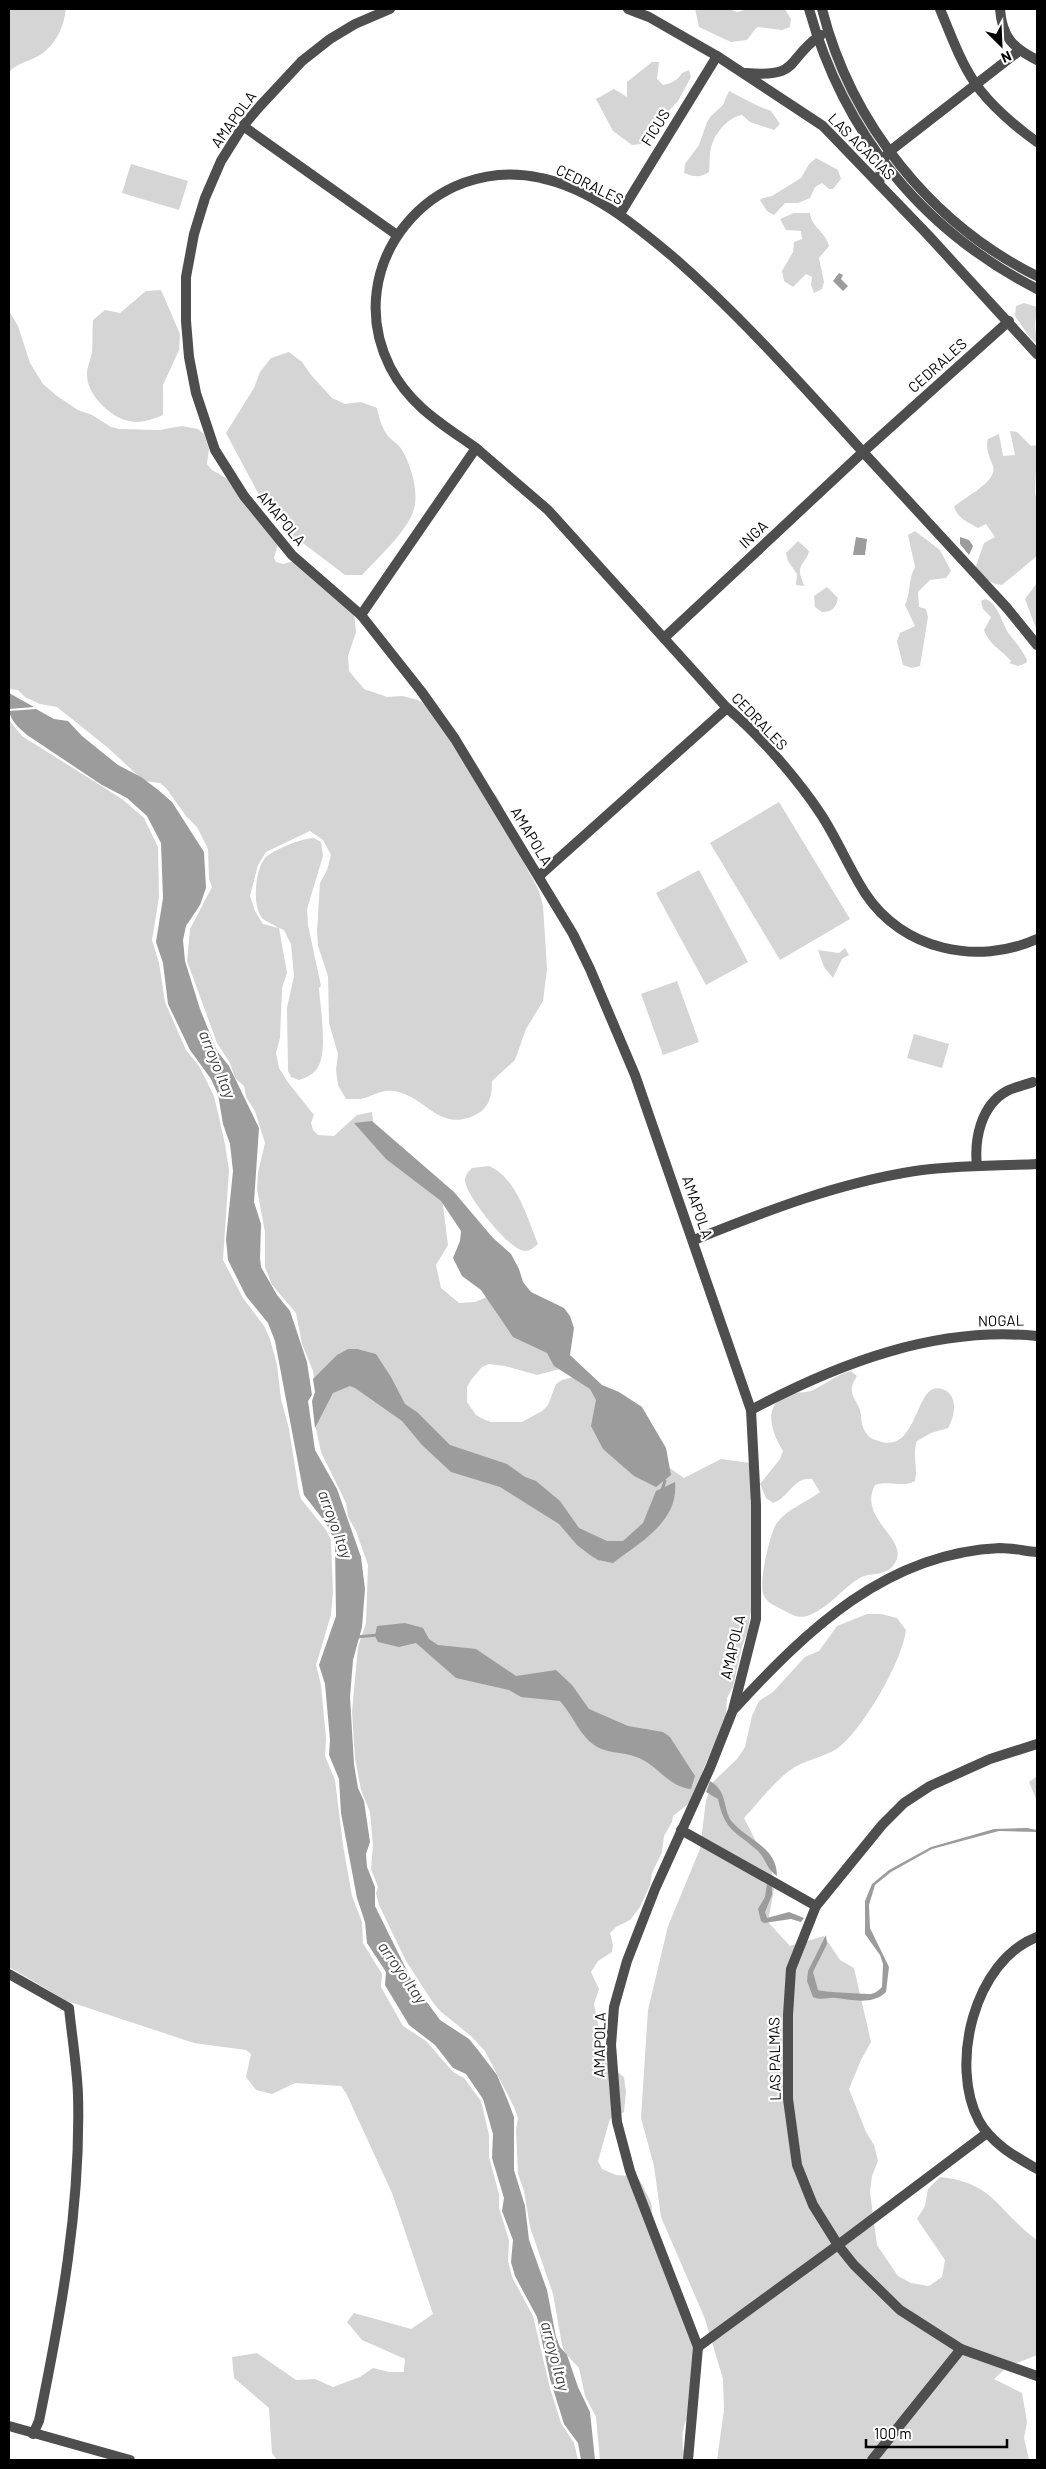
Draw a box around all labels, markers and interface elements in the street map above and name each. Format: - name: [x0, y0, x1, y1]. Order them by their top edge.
- north arrow: [976, 20, 1026, 70]
- text: N: [999, 48, 1014, 67]
- street label: AMAPOLA: [206, 87, 260, 151]
- street label: FICUS: [637, 105, 673, 149]
- street label: LAS ACACIAS: [825, 109, 899, 183]
- street label: CEDRALES: [553, 160, 627, 208]
- street label: CEDRALES: [904, 334, 970, 396]
- street label: AMAPOLA: [254, 487, 310, 549]
- street label: INGA: [735, 516, 771, 552]
- street label: CEDRALES: [728, 689, 792, 753]
- street label: AMAPOLA: [507, 803, 557, 869]
- water label: arroyo Itay: [196, 1027, 241, 1101]
- street label: AMAPOLA: [679, 1173, 717, 1241]
- street label: NOGAL: [978, 1311, 1024, 1329]
- water label: arroyo Itay: [315, 1487, 357, 1562]
- street label: AMAPOLA: [716, 1613, 748, 1681]
- water label: arroyo Itay: [375, 1937, 432, 2007]
- street label: AMAPOLA: [589, 2012, 609, 2078]
- street label: LAS PALMAS: [764, 2017, 784, 2101]
- water label: arroyo Itay: [538, 2319, 575, 2394]
- scale bar: [866, 2416, 1007, 2448]
- text: 100 m: [874, 2424, 912, 2442]

